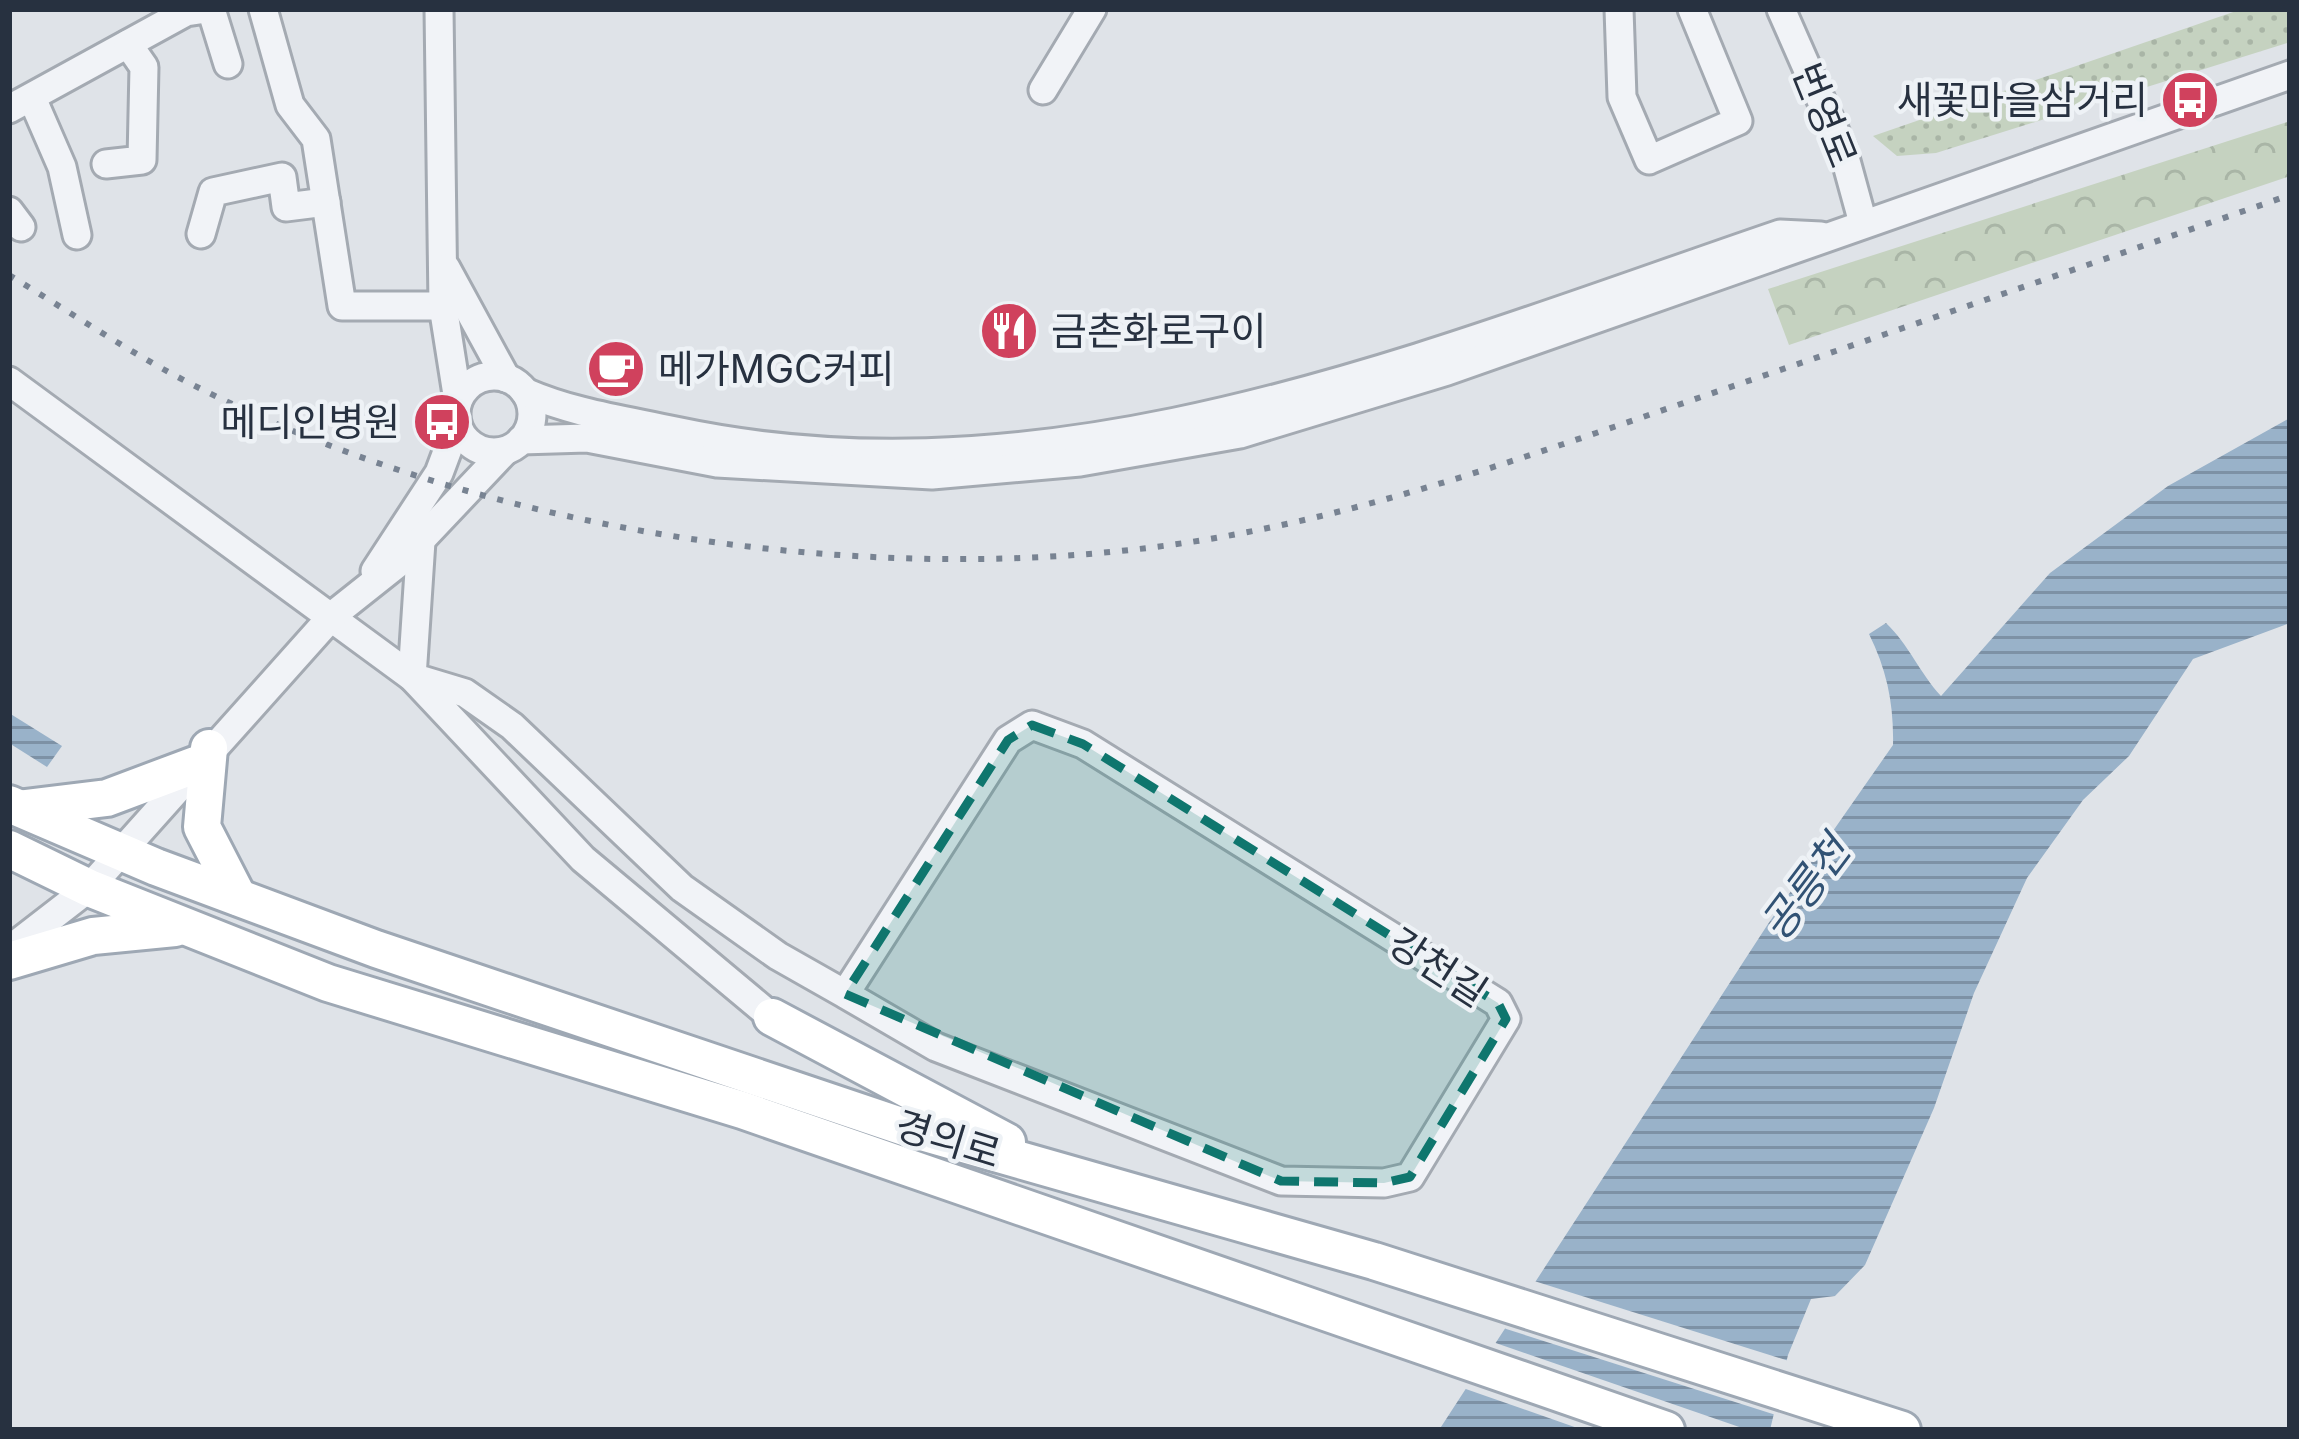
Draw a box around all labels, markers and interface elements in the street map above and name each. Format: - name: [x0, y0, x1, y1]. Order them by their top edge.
- street label: 번영로: [1784, 56, 1867, 174]
- bus stop icon: 새꽃마을삼거리: [2159, 69, 2221, 131]
- place label: 새꽃마을삼거리: [1897, 76, 2148, 123]
- restaurant icon: 금촌화로구이: [978, 300, 1040, 362]
- place label: 금촌화로구이: [1051, 307, 1266, 354]
- cafe icon: 메가MGC커피: [585, 338, 647, 400]
- place label: 메가MGC커피: [658, 345, 894, 392]
- bus stop icon: 메디인병원: [411, 391, 473, 453]
- place label: 메디인병원: [221, 398, 400, 445]
- water label: 공릉천: [1749, 823, 1862, 949]
- street label: 강천길: [1380, 918, 1496, 1016]
- street label: 경의로: [890, 1100, 1006, 1177]

